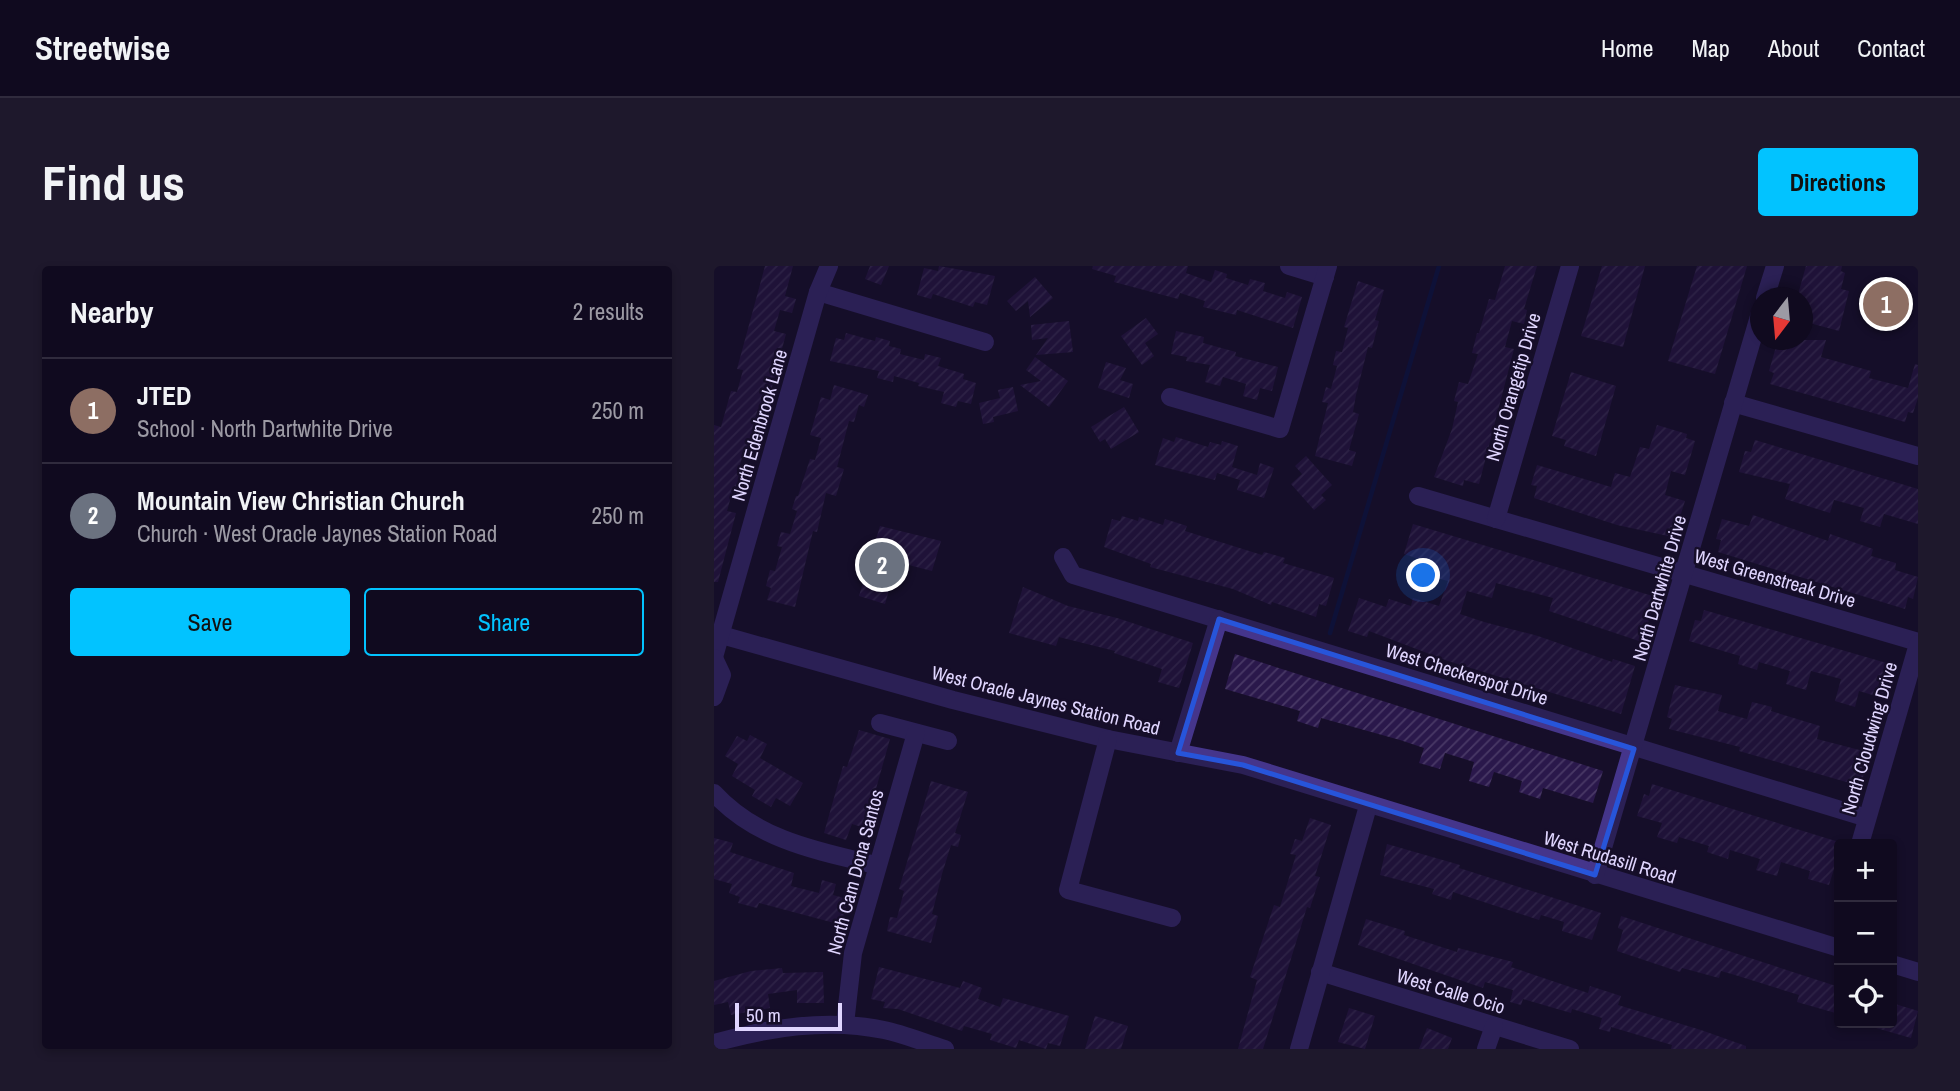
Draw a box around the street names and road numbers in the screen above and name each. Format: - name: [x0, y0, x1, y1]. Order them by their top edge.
- street label: North Orangetip Drive: [1479, 310, 1547, 464]
- street label: North Edenbrook Lane: [725, 346, 793, 504]
- street label: North Dartwhite Drive: [1626, 512, 1692, 664]
- street label: West Greenstreak Drive: [1691, 543, 1859, 613]
- street label: West Checkerspot Drive: [1383, 637, 1551, 711]
- street label: West Oracle Jaynes Station Road: [929, 659, 1163, 741]
- street label: North Cloudwing Drive: [1835, 659, 1903, 817]
- street label: North Cam Dona Santos: [820, 786, 890, 957]
- street label: West Rudasill Road: [1540, 824, 1680, 890]
- street label: West Calle Ocio: [1394, 962, 1508, 1020]

